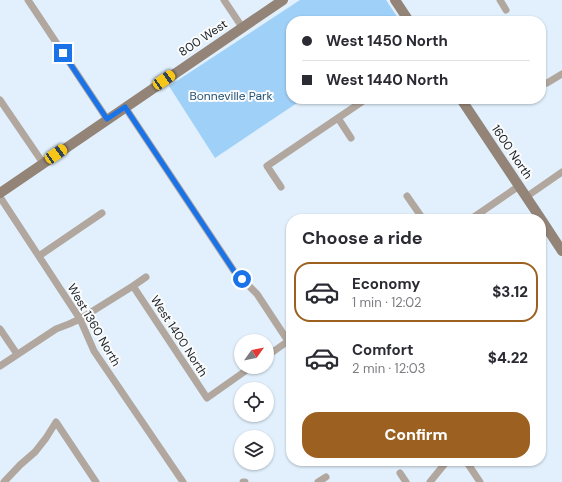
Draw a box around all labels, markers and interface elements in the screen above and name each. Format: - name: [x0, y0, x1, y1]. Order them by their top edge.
- street label: 800 West: [176, 16, 231, 60]
- text: West 1450 North: [326, 31, 448, 51]
- route end: [54, 44, 72, 62]
- car: [151, 68, 177, 92]
- text: West 1440 North: [326, 70, 448, 90]
- park label: Bonneville Park: [190, 88, 272, 104]
- street label: 1600 North: [488, 122, 536, 182]
- car: [43, 142, 69, 166]
- text: Choose a ride: [302, 226, 423, 250]
- route start: [233, 270, 251, 288]
- icon: car: [304, 274, 340, 310]
- text: Economy: [352, 274, 420, 294]
- street label: West 1360 North: [64, 281, 124, 369]
- text: $3.12: [492, 282, 528, 302]
- street label: West 1400 North: [147, 292, 211, 380]
- text: 1 min · 12:02: [352, 294, 422, 311]
- north arrow: [234, 334, 274, 374]
- map controls: [234, 334, 274, 470]
- icon: car: [304, 340, 340, 376]
- text: Comfort: [352, 340, 413, 360]
- text: $4.22: [488, 348, 528, 368]
- text: 2 min · 12:03: [352, 360, 425, 377]
- button: locate: [234, 382, 274, 422]
- button: Confirm: [302, 412, 530, 458]
- button: layers: [234, 430, 274, 470]

